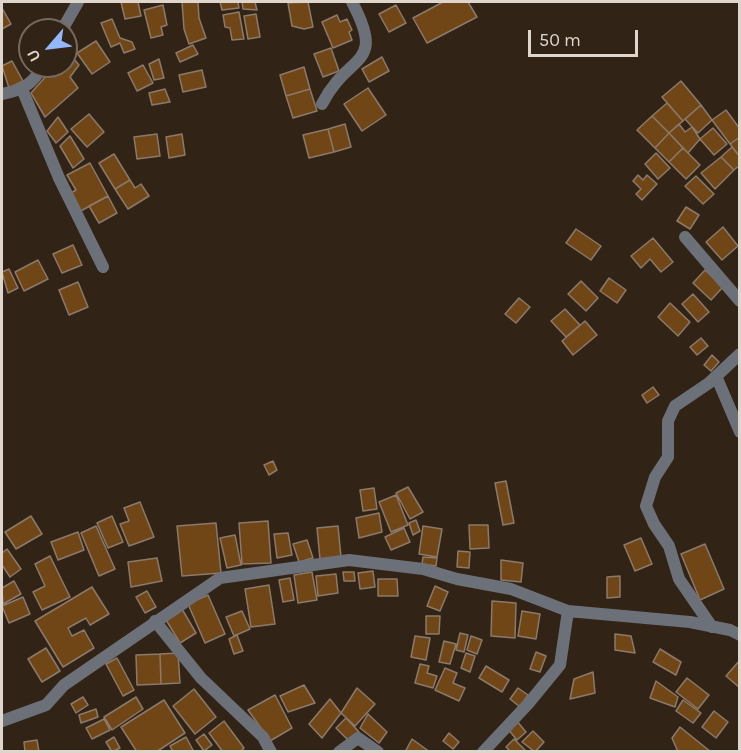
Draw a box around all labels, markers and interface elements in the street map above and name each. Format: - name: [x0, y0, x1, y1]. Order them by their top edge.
- north arrow: [18, 18, 78, 78]
- scale bar: [531, 18, 640, 56]
- text: 50 m: [539, 29, 581, 51]
- text: U: [22, 46, 44, 65]

